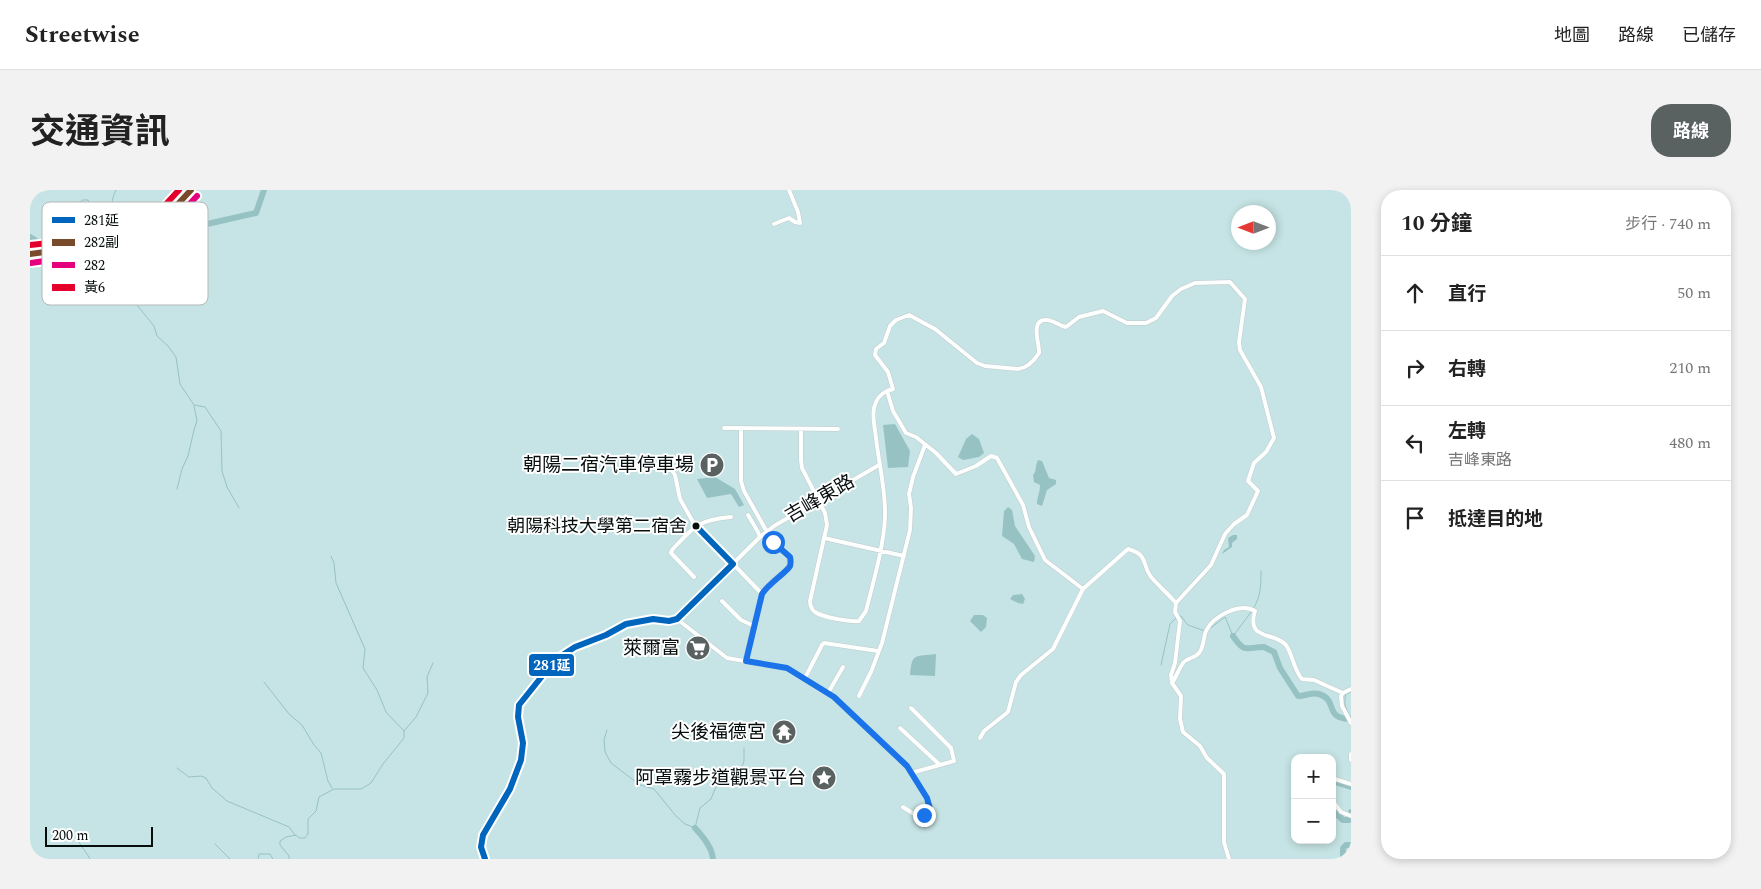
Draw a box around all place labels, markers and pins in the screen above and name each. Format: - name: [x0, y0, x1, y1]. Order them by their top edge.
- place label: 朝陽二宿汽車停車場: [523, 451, 694, 480]
- parking icon: 朝陽二宿汽車停車場: [699, 452, 725, 478]
- place label: 朝陽科技大學第二宿舍: [507, 513, 687, 540]
- marker: 朝陽科技大學第二宿舍: [691, 521, 701, 531]
- place label: 萊爾富: [623, 634, 680, 663]
- supermarket icon: 萊爾富: [685, 635, 711, 661]
- place label: 尖後福德宮: [671, 718, 766, 747]
- temple icon: 尖後福德宮: [771, 719, 797, 745]
- place label: 阿罩霧步道觀景平台: [635, 764, 806, 793]
- place icon: 阿罩霧步道觀景平台: [811, 765, 837, 791]

